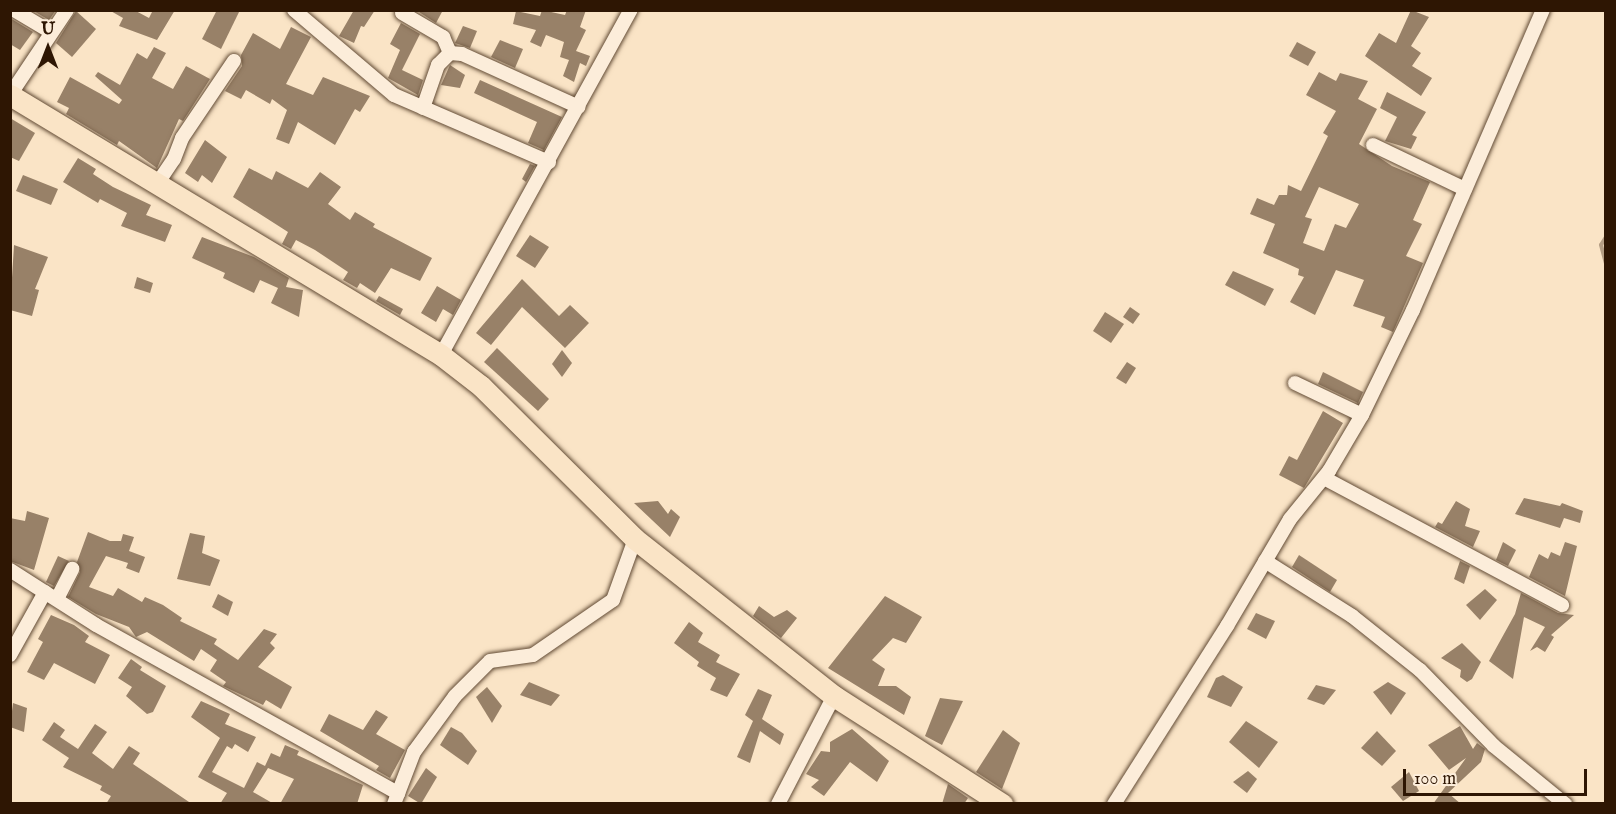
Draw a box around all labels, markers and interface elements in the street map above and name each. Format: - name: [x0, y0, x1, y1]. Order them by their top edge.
- north arrow: [18, 18, 78, 78]
- text: U: [41, 20, 55, 40]
- scale bar: [1406, 757, 1590, 795]
- text: 100 m: [1414, 768, 1456, 791]

